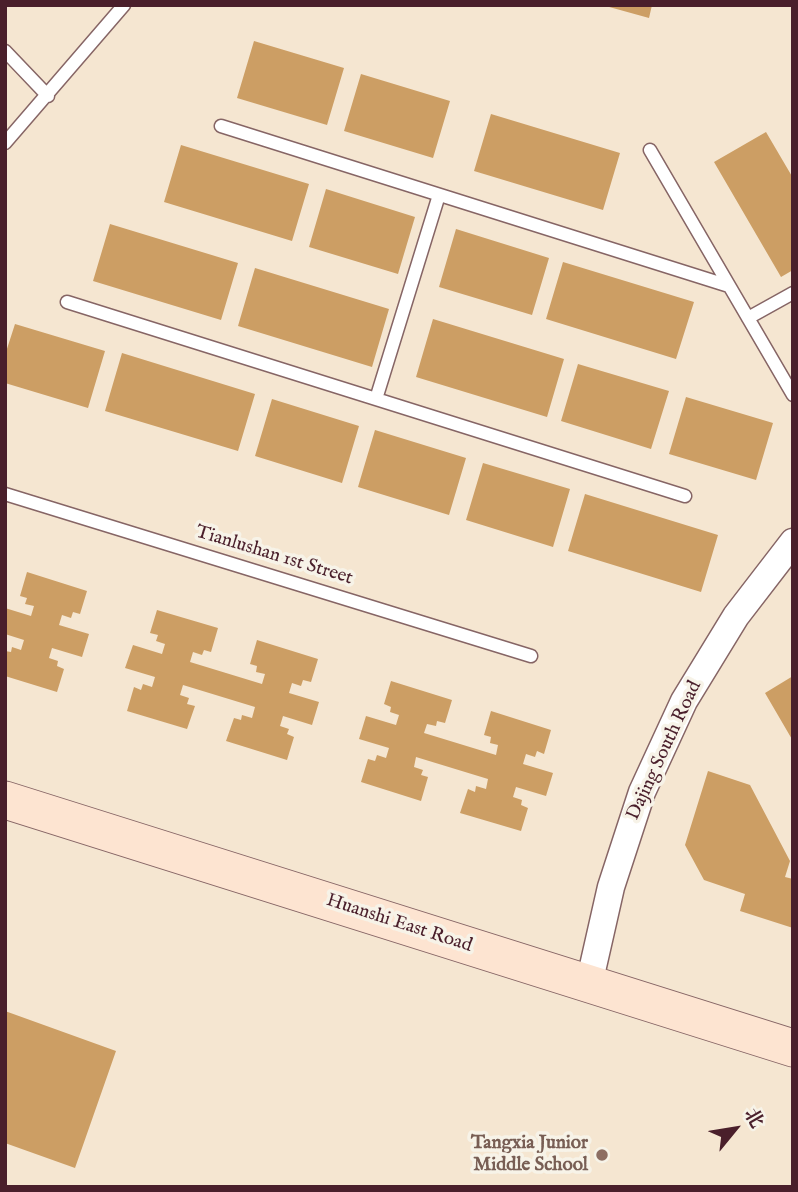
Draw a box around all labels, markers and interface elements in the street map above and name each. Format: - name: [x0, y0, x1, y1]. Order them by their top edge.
- street label: Tianlushan 1st Street: [193, 521, 355, 591]
- street label: Dajing South Road: [623, 678, 707, 824]
- street label: Huanshi East Road: [323, 890, 475, 958]
- north arrow: [700, 1094, 770, 1164]
- text: 北: [738, 1104, 768, 1133]
- place label: Tangxia Junior Middle School: [471, 1133, 588, 1177]
- marker: Tangxia Junior Middle School: [594, 1147, 610, 1163]

